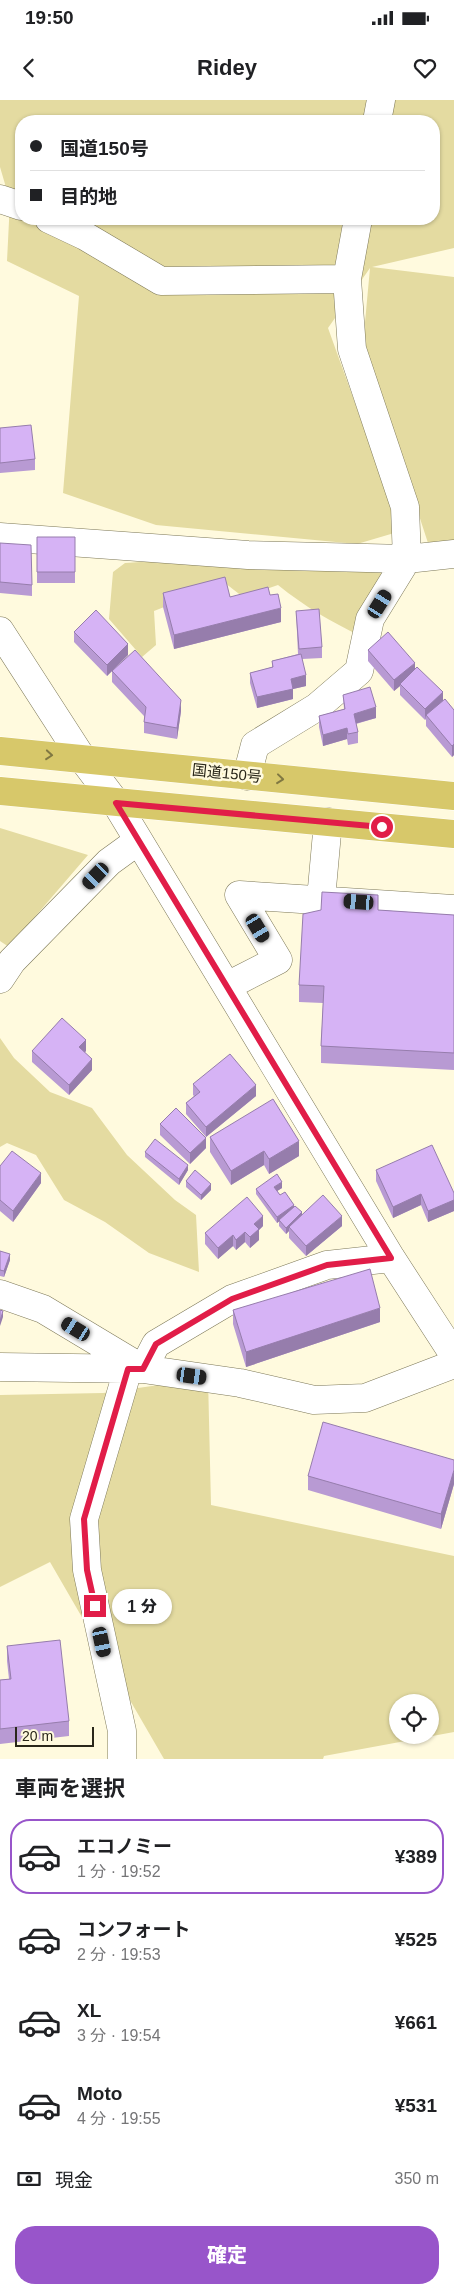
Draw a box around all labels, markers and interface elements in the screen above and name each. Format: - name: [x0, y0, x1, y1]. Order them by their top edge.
- text: 19:50: [25, 7, 74, 28]
- icon: back: [15, 54, 43, 82]
- icon: heart: [411, 54, 439, 82]
- text: Ridey: [197, 55, 257, 80]
- text: 国道150号: [60, 138, 149, 159]
- text: 目的地: [60, 186, 117, 207]
- car: [365, 587, 394, 621]
- one-way arrow: [45, 750, 53, 761]
- street label: 国道150号: [191, 761, 263, 785]
- one-way arrow: [276, 773, 284, 784]
- route start: [371, 816, 393, 838]
- car: [80, 860, 111, 892]
- car: [343, 893, 374, 911]
- car: [243, 911, 272, 945]
- car: [59, 1315, 92, 1343]
- car: [176, 1366, 207, 1386]
- callout: 1 分: [112, 1588, 172, 1624]
- route end: [84, 1595, 106, 1617]
- text: 1 分: [127, 1598, 157, 1615]
- car: [91, 1626, 112, 1658]
- map controls: [389, 1694, 439, 1744]
- button: locate: [389, 1694, 439, 1744]
- scale bar: [15, 1724, 94, 1747]
- text: 20 m: [22, 1728, 53, 1744]
- text: 車両を選択: [15, 1776, 125, 1801]
- icon: car: [17, 1834, 62, 1879]
- text: エコノミー: [77, 1836, 172, 1857]
- text: ¥389: [395, 1846, 437, 1867]
- text: 1 分 · 19:52: [77, 1863, 161, 1880]
- icon: car: [17, 1917, 62, 1962]
- text: コンフォート: [77, 1919, 190, 1940]
- text: ¥525: [395, 1929, 437, 1950]
- text: 2 分 · 19:53: [77, 1946, 161, 1963]
- icon: car: [17, 2000, 62, 2045]
- text: XL: [77, 2000, 101, 2021]
- text: ¥661: [395, 2012, 437, 2033]
- text: 3 分 · 19:54: [77, 2027, 161, 2044]
- icon: car: [17, 2083, 62, 2128]
- text: Moto: [77, 2083, 122, 2104]
- text: ¥531: [395, 2095, 437, 2116]
- text: 4 分 · 19:55: [77, 2110, 161, 2127]
- icon: cash: [15, 2165, 43, 2193]
- text: 現金: [55, 2170, 93, 2191]
- text: 350 m: [395, 2170, 439, 2187]
- button: 確定: [15, 2226, 439, 2284]

